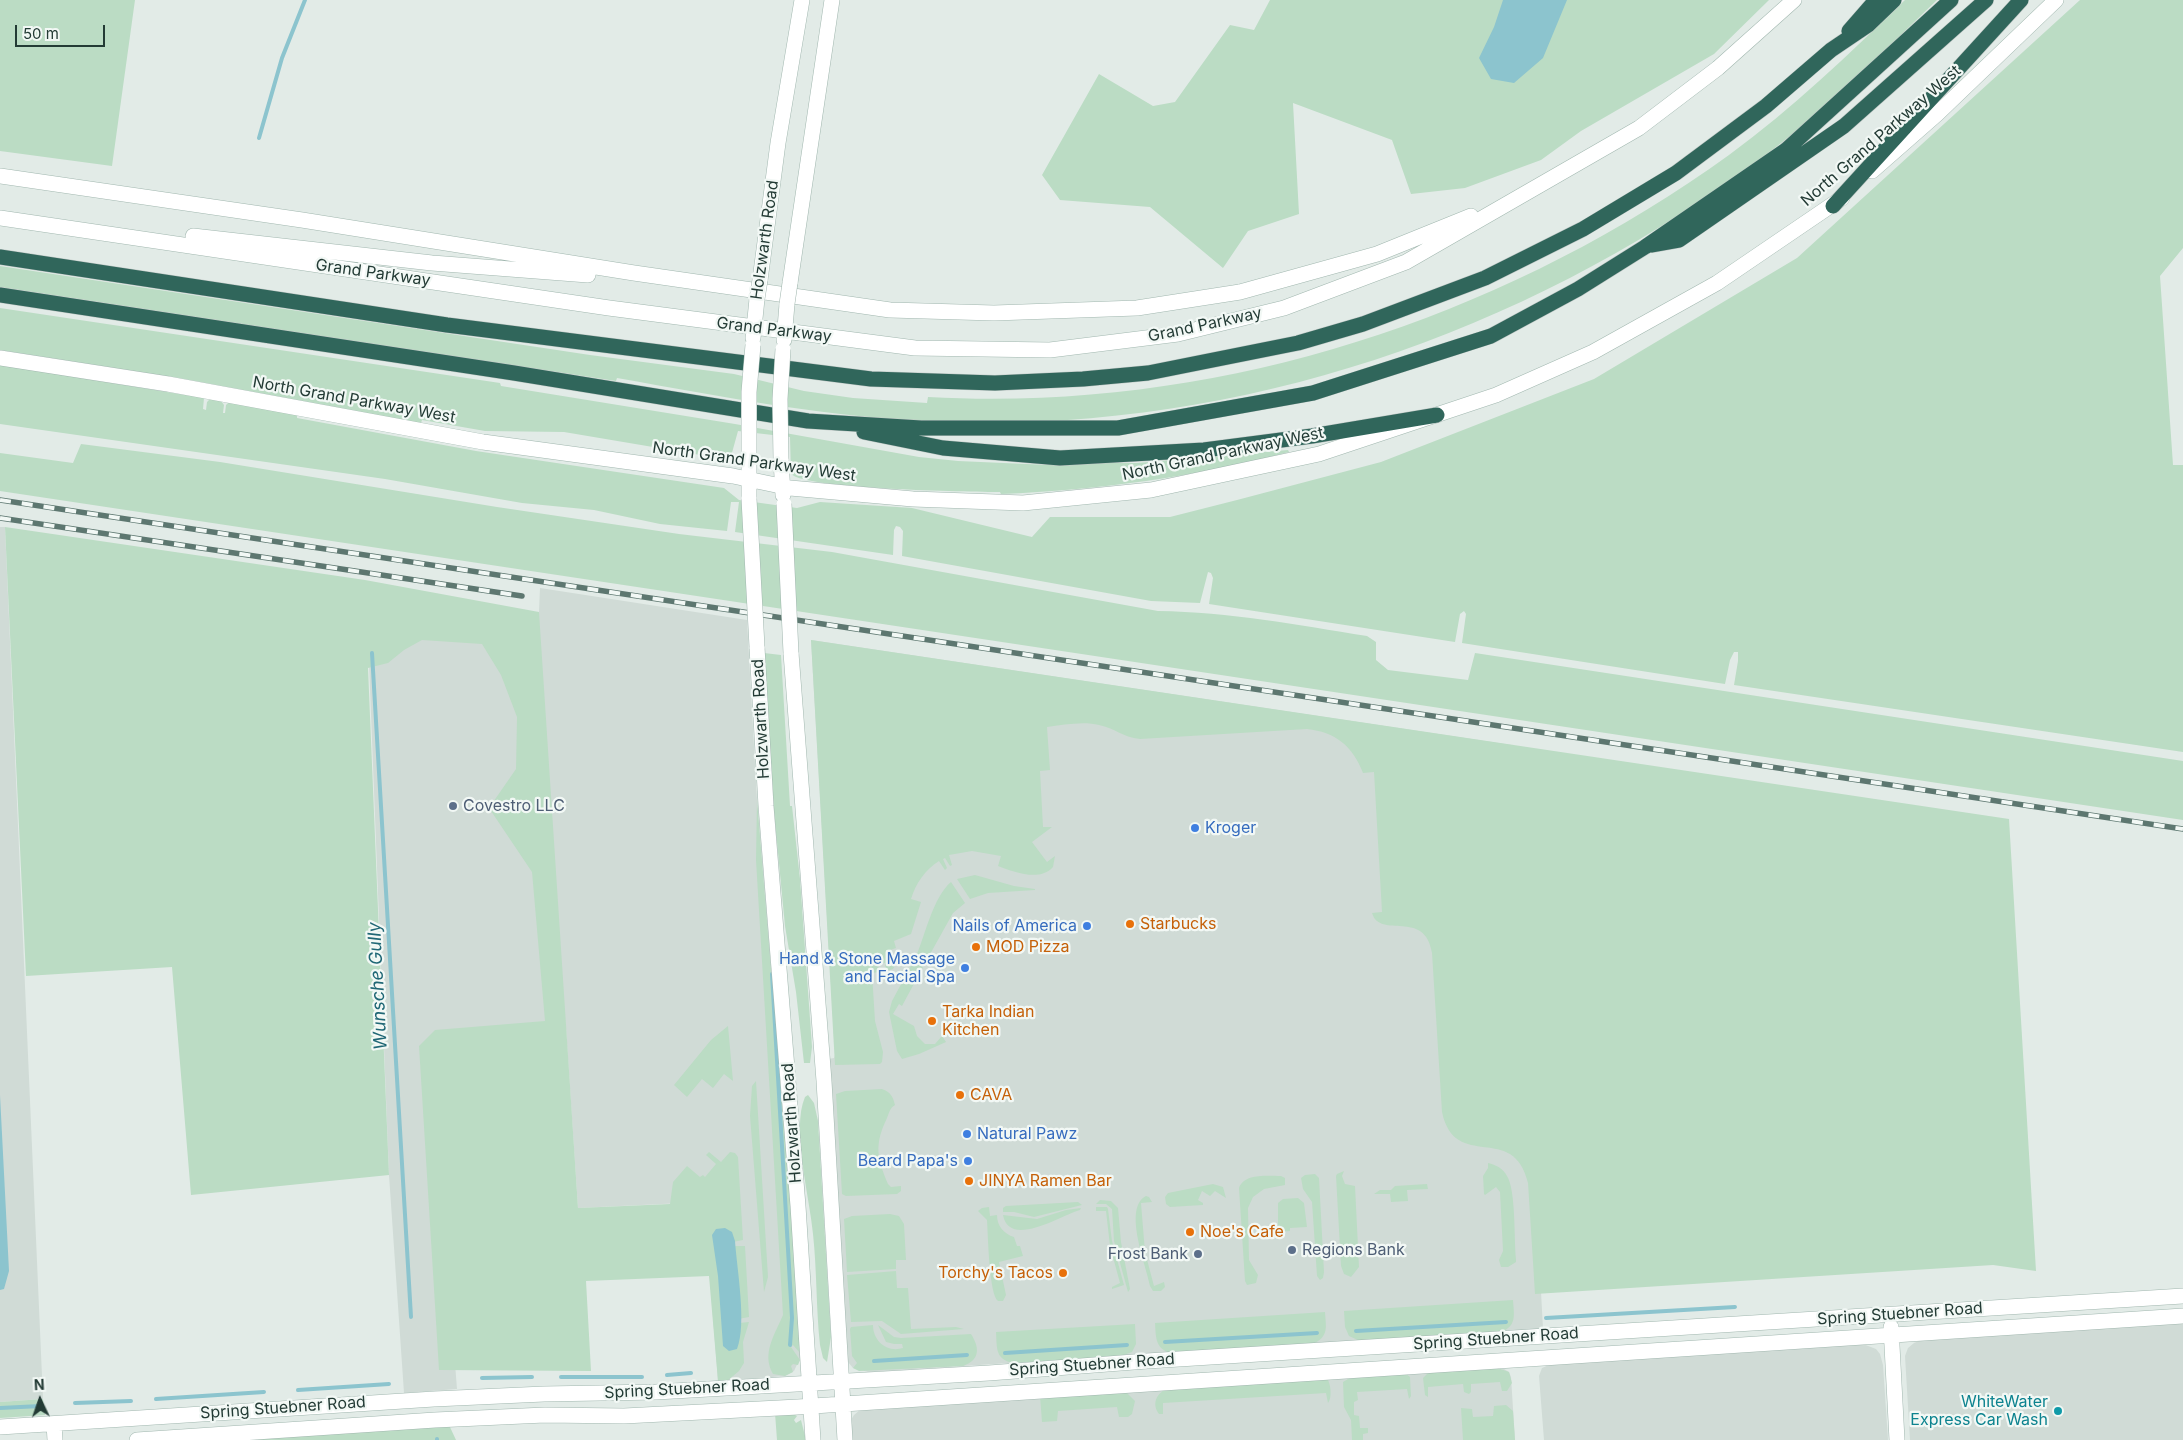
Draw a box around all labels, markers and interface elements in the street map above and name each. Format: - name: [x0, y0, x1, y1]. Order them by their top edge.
- scale bar: [18, 15, 108, 47]
- text: 50 m: [23, 24, 59, 43]
- street label: North Grand Parkway West: [1797, 61, 1965, 211]
- street label: Holzwarth Road: [747, 179, 783, 301]
- street label: Grand Parkway: [314, 255, 432, 291]
- street label: Grand Parkway: [1146, 304, 1264, 346]
- street label: Grand Parkway: [715, 313, 833, 347]
- street label: North Grand Parkway West: [251, 373, 457, 427]
- street label: North Grand Parkway West: [1121, 423, 1325, 485]
- street label: North Grand Parkway West: [651, 438, 857, 486]
- street label: Holzwarth Road: [748, 658, 774, 780]
- place label: Covestro LLC: [463, 796, 565, 816]
- marker: Covestro LLC: [447, 800, 459, 812]
- place label: Kroger: [1205, 818, 1256, 838]
- marker: Kroger: [1189, 822, 1201, 834]
- place label: Starbucks: [1140, 914, 1216, 934]
- place label: Nails of America: [952, 916, 1077, 936]
- marker: Starbucks: [1124, 918, 1136, 930]
- marker: Nails of America: [1081, 920, 1093, 932]
- water label: Wunsche Gully: [364, 922, 392, 1050]
- place label: MOD Pizza: [986, 937, 1069, 957]
- marker: MOD Pizza: [970, 941, 982, 953]
- place label: Hand & Stone Massage and Facial Spa: [779, 949, 955, 987]
- marker: Hand & Stone Massage and Facial Spa: [959, 962, 971, 974]
- place label: Tarka Indian Kitchen: [942, 1002, 1035, 1040]
- marker: Tarka Indian Kitchen: [926, 1015, 938, 1027]
- street label: Holzwarth Road: [778, 1062, 806, 1184]
- place label: CAVA: [970, 1085, 1012, 1105]
- marker: CAVA: [954, 1089, 966, 1101]
- place label: Natural Pawz: [977, 1124, 1077, 1144]
- marker: Natural Pawz: [961, 1128, 973, 1140]
- place label: Beard Papa's: [858, 1151, 958, 1171]
- marker: Beard Papa's: [962, 1155, 974, 1167]
- place label: JINYA Ramen Bar: [979, 1171, 1112, 1191]
- marker: JINYA Ramen Bar: [963, 1175, 975, 1187]
- place label: Noe's Cafe: [1200, 1222, 1284, 1242]
- marker: Noe's Cafe: [1184, 1226, 1196, 1238]
- place label: Regions Bank: [1302, 1240, 1405, 1260]
- place label: Frost Bank: [1108, 1244, 1188, 1264]
- marker: Regions Bank: [1286, 1244, 1298, 1256]
- marker: Frost Bank: [1192, 1248, 1204, 1260]
- place label: Torchy's Tacos: [938, 1263, 1053, 1283]
- marker: Torchy's Tacos: [1057, 1267, 1069, 1279]
- street label: Spring Stuebner Road: [1817, 1299, 1983, 1329]
- street label: Spring Stuebner Road: [1413, 1324, 1579, 1354]
- street label: Spring Stuebner Road: [1009, 1350, 1175, 1380]
- north arrow: [15, 1375, 65, 1425]
- street label: Spring Stuebner Road: [604, 1375, 770, 1403]
- text: N: [33, 1376, 45, 1393]
- place label: WhiteWater Express Car Wash: [1910, 1392, 2048, 1430]
- street label: Spring Stuebner Road: [200, 1393, 366, 1423]
- marker: WhiteWater Express Car Wash: [2052, 1405, 2064, 1417]

